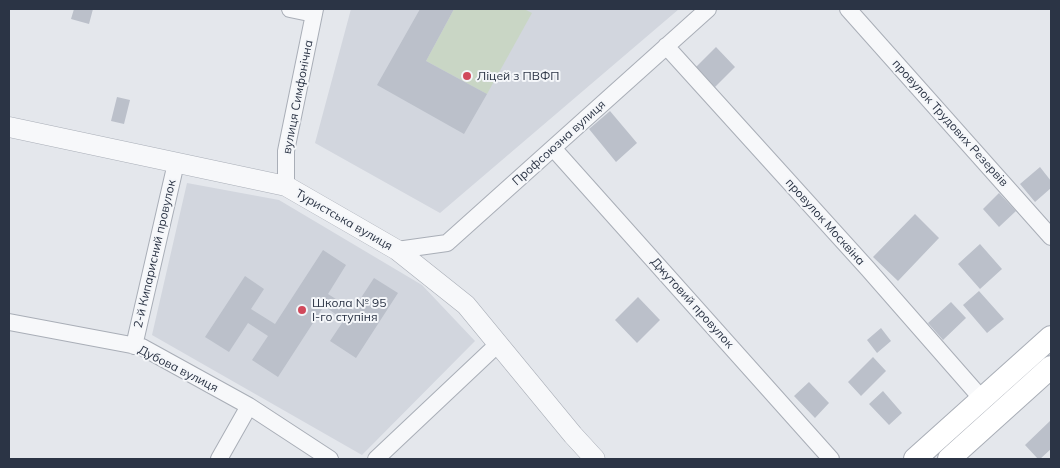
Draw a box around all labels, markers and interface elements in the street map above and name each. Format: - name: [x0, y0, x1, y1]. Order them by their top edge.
- street label: вулиця Симфонічна: [280, 39, 316, 155]
- street label: провулок Трудових Резервів: [889, 56, 1011, 190]
- place label: Ліцей з ПВФП: [477, 69, 560, 83]
- marker: Ліцей з ПВФП: [461, 70, 473, 82]
- street label: Профсоюзна вулиця: [509, 97, 609, 189]
- street label: провулок Москвіна: [782, 176, 868, 268]
- street label: 2-й Кипарисний провулок: [131, 178, 179, 330]
- street label: Туристська вулиця: [293, 186, 395, 254]
- street label: Джутовий провулок: [647, 255, 737, 351]
- place label: Школа № 95 І-го ступіня: [312, 296, 386, 324]
- marker: Школа № 95 І-го ступіня: [296, 304, 308, 316]
- street label: Дубова вулиця: [136, 343, 220, 395]

